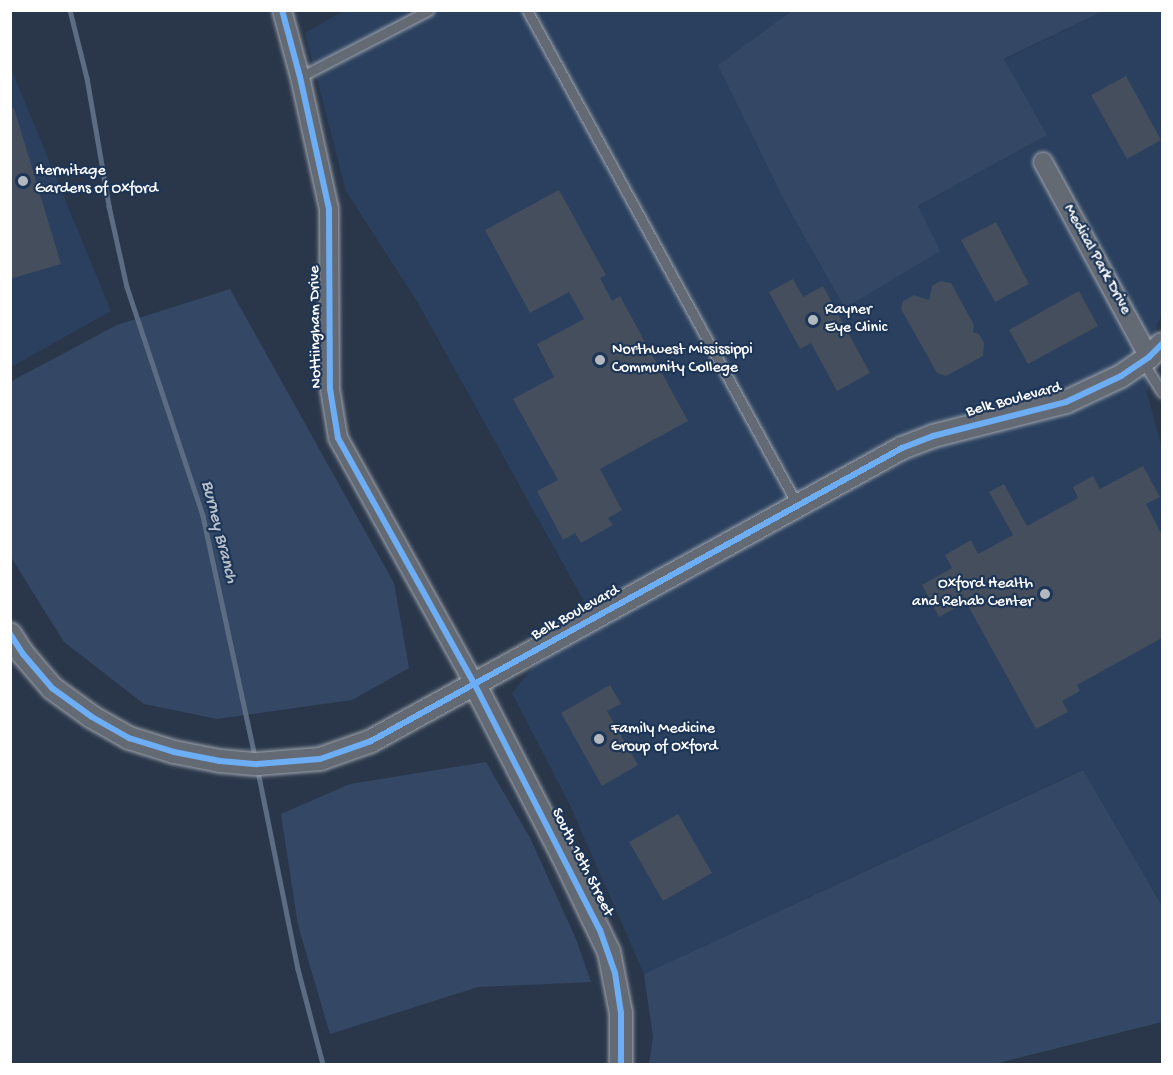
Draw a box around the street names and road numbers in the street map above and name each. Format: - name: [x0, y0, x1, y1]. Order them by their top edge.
- street label: Medical Park Drive: [1058, 202, 1134, 318]
- street label: Nottiingham Drive: [306, 265, 328, 389]
- street label: Belk Boulevard: [964, 379, 1064, 423]
- street label: Belk Boulevard: [529, 582, 623, 646]
- street label: South 18th Street: [545, 806, 617, 920]

